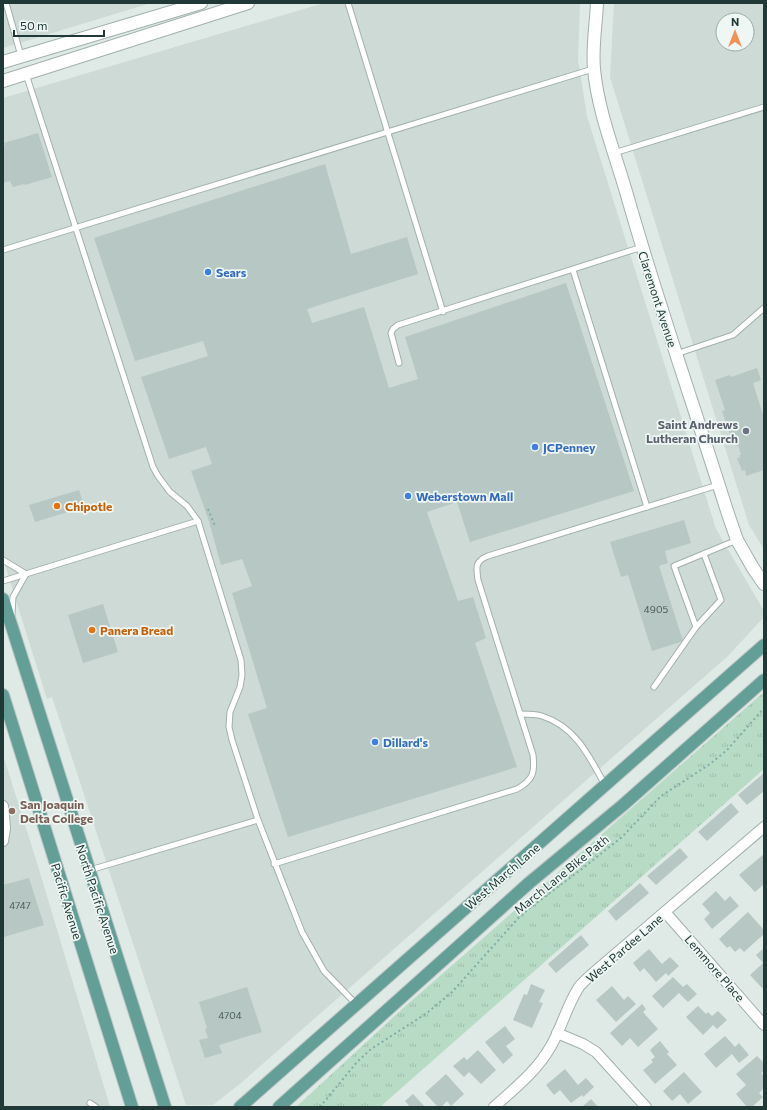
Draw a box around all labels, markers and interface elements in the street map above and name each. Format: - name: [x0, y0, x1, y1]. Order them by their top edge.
- scale bar: [14, 12, 104, 38]
- north arrow: [715, 12, 755, 52]
- text: N: [731, 15, 739, 28]
- text: 50 m: [20, 18, 48, 32]
- street label: Claremont Avenue: [636, 249, 680, 349]
- place label: Sears: [216, 265, 247, 279]
- marker: Sears: [203, 267, 213, 277]
- place label: Saint Andrews Lutheran Church: [646, 417, 738, 445]
- marker: Saint Andrews Lutheran Church: [741, 426, 751, 436]
- place label: JCPenney: [543, 440, 596, 455]
- marker: JCPenney: [530, 442, 540, 452]
- place label: Weberstown Mall: [416, 489, 513, 503]
- marker: Weberstown Mall: [403, 491, 413, 501]
- place label: Chipotle: [65, 499, 112, 513]
- marker: Chipotle: [52, 501, 62, 511]
- house number: 4905: [644, 603, 668, 615]
- place label: Panera Bread: [100, 623, 173, 637]
- marker: Panera Bread: [87, 625, 97, 635]
- place label: Dillard's: [383, 735, 429, 749]
- marker: Dillard's: [370, 737, 380, 747]
- place label: San Joaquin Delta College: [20, 797, 93, 825]
- marker: San Joaquin Delta College: [7, 806, 17, 816]
- street label: March Lane Bike Path: [511, 832, 611, 916]
- street label: West March Lane: [462, 840, 542, 912]
- street label: North Pacific Avenue: [74, 843, 122, 955]
- street label: Pacific Avenue: [49, 861, 85, 941]
- house number: 4747: [9, 899, 31, 911]
- street label: West Pardee Lane: [583, 911, 665, 985]
- street label: Lemmore Place: [682, 932, 748, 1004]
- house number: 4704: [218, 1009, 242, 1021]

